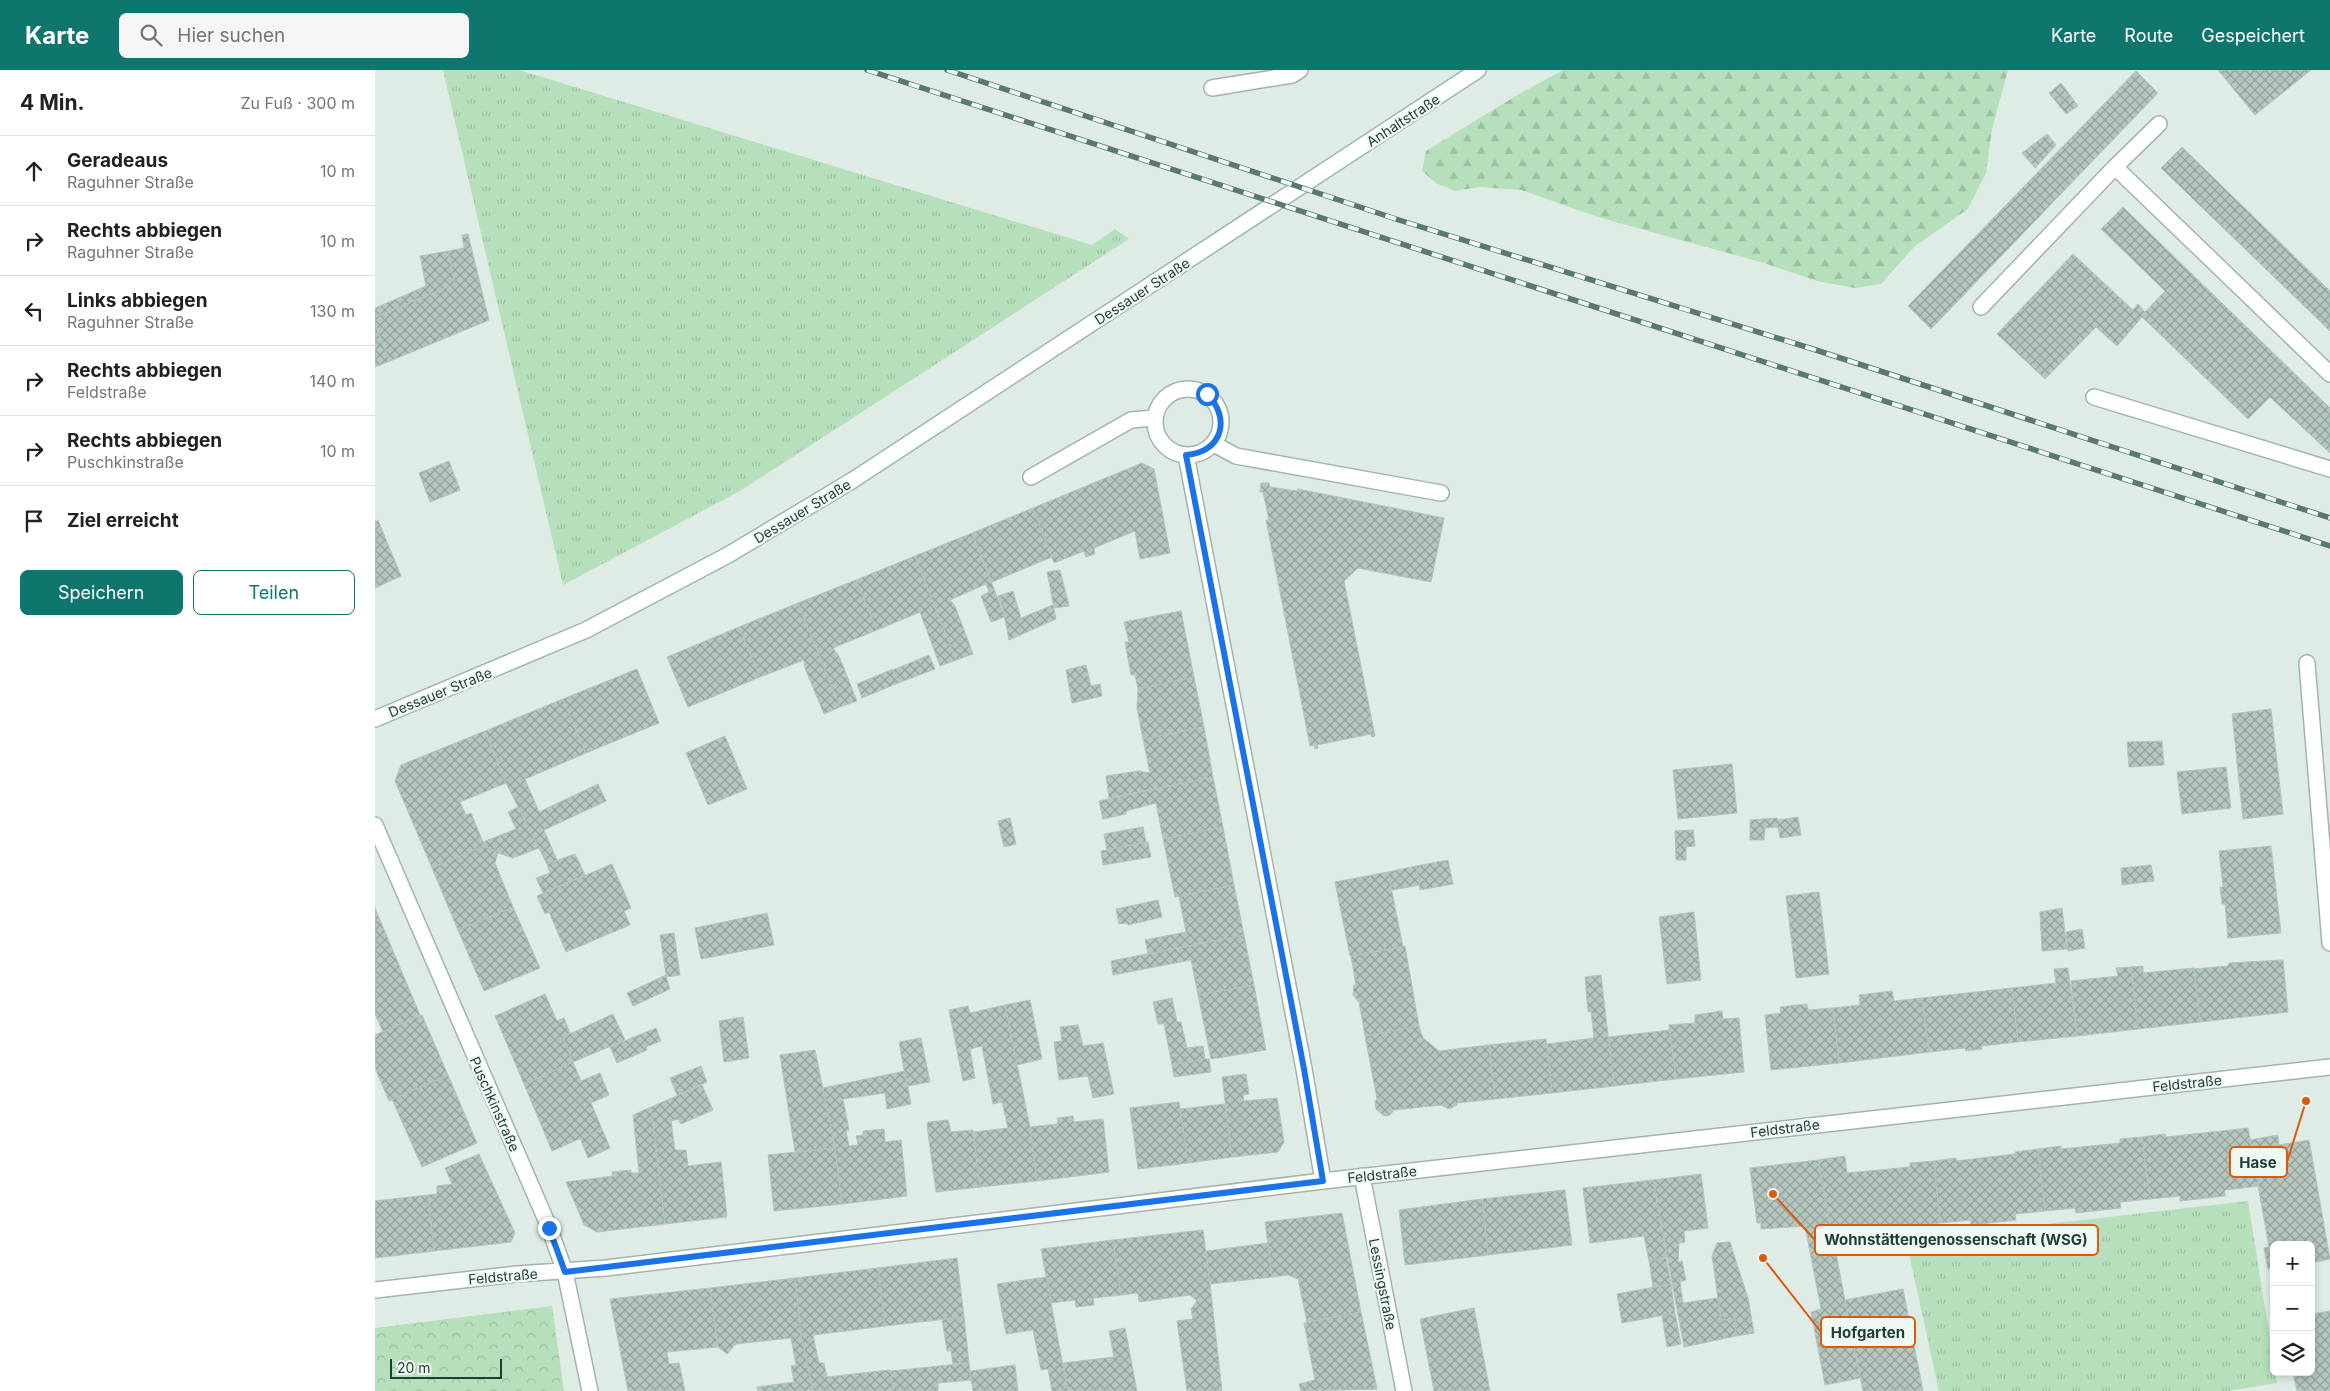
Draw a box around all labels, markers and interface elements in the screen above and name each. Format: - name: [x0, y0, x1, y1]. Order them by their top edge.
- search box: [119, 13, 469, 58]
- text: Karte: [25, 21, 89, 50]
- icon: search: [137, 21, 165, 49]
- text: Hier suchen: [177, 24, 285, 47]
- text: Karte: [2051, 25, 2096, 46]
- text: Route: [2124, 25, 2173, 46]
- text: Gespeichert: [2201, 25, 2305, 46]
- text: 4 Min.: [20, 90, 85, 115]
- street label: Anhaltstraße: [1363, 90, 1443, 150]
- text: Zu Fuß · 300 m: [241, 93, 355, 113]
- text: Geradeaus: [67, 149, 168, 172]
- icon: ahead: [20, 157, 48, 185]
- text: 10 m: [320, 161, 355, 181]
- text: Raguhner Straße: [67, 172, 194, 192]
- text: Rechts abbiegen: [67, 219, 222, 242]
- icon: right: [20, 227, 48, 255]
- text: 10 m: [320, 231, 355, 251]
- text: Raguhner Straße: [67, 242, 194, 262]
- street label: Dessauer Straße: [1091, 254, 1193, 328]
- text: Links abbiegen: [67, 289, 208, 312]
- icon: left: [20, 297, 48, 325]
- text: 130 m: [310, 301, 355, 321]
- text: Raguhner Straße: [67, 312, 194, 332]
- text: Rechts abbiegen: [67, 359, 222, 382]
- icon: right: [20, 367, 48, 395]
- text: 140 m: [310, 371, 355, 391]
- text: Feldstraße: [67, 382, 147, 402]
- route start: [1196, 383, 1219, 406]
- text: Rechts abbiegen: [67, 429, 222, 452]
- icon: right: [20, 437, 48, 465]
- text: 10 m: [320, 441, 355, 461]
- text: Puschkinstraße: [67, 452, 184, 472]
- street label: Dessauer Straße: [750, 475, 854, 547]
- icon: arrive: [20, 507, 48, 535]
- text: Ziel erreicht: [67, 509, 179, 532]
- button: Speichern: [20, 570, 183, 615]
- button: Teilen: [193, 570, 355, 615]
- street label: Dessauer Straße: [386, 664, 494, 720]
- street label: Puschkinstraße: [466, 1054, 524, 1154]
- street label: Feldstraße: [2151, 1071, 2223, 1095]
- street label: Feldstraße: [1749, 1115, 1821, 1141]
- callout: Hase: [2230, 1147, 2287, 1177]
- text: Hase: [2239, 1153, 2277, 1172]
- street label: Feldstraße: [1346, 1162, 1418, 1186]
- route end: [538, 1217, 561, 1240]
- callout: Wohnstättengenossenschaft (WSG): [1815, 1225, 2098, 1255]
- text: Wohnstättengenossenschaft (WSG): [1824, 1230, 2088, 1249]
- street label: Lessingstraße: [1366, 1237, 1400, 1331]
- map controls: [2270, 1241, 2315, 1376]
- button: +: [2270, 1241, 2315, 1286]
- street label: Feldstraße: [468, 1264, 538, 1288]
- button: −: [2270, 1286, 2315, 1331]
- callout: Hofgarten: [1821, 1317, 1915, 1347]
- text: Hofgarten: [1831, 1323, 1905, 1342]
- button: layers: [2270, 1331, 2315, 1376]
- scale bar: [390, 1356, 503, 1379]
- text: 20 m: [397, 1359, 431, 1376]

